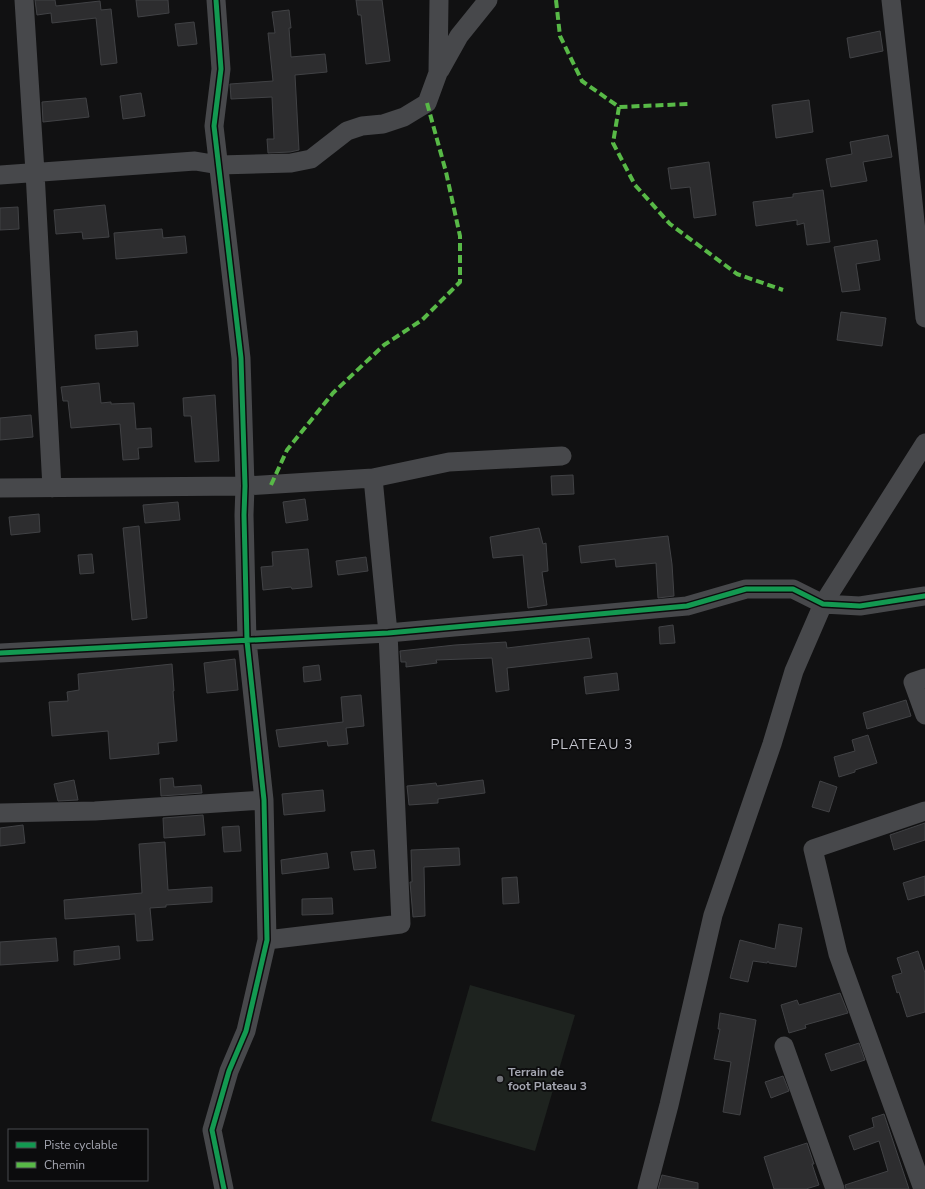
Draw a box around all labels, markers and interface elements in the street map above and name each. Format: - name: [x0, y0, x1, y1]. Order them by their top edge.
- district label: PLATEAU 3: [550, 735, 634, 754]
- place label: Terrain de foot Plateau 3: [508, 1064, 587, 1094]
- marker: Terrain de foot Plateau 3: [495, 1074, 505, 1084]
- legend: [8, 1129, 148, 1181]
- text: Piste cyclable: [44, 1137, 118, 1153]
- text: Chemin: [44, 1157, 85, 1173]

